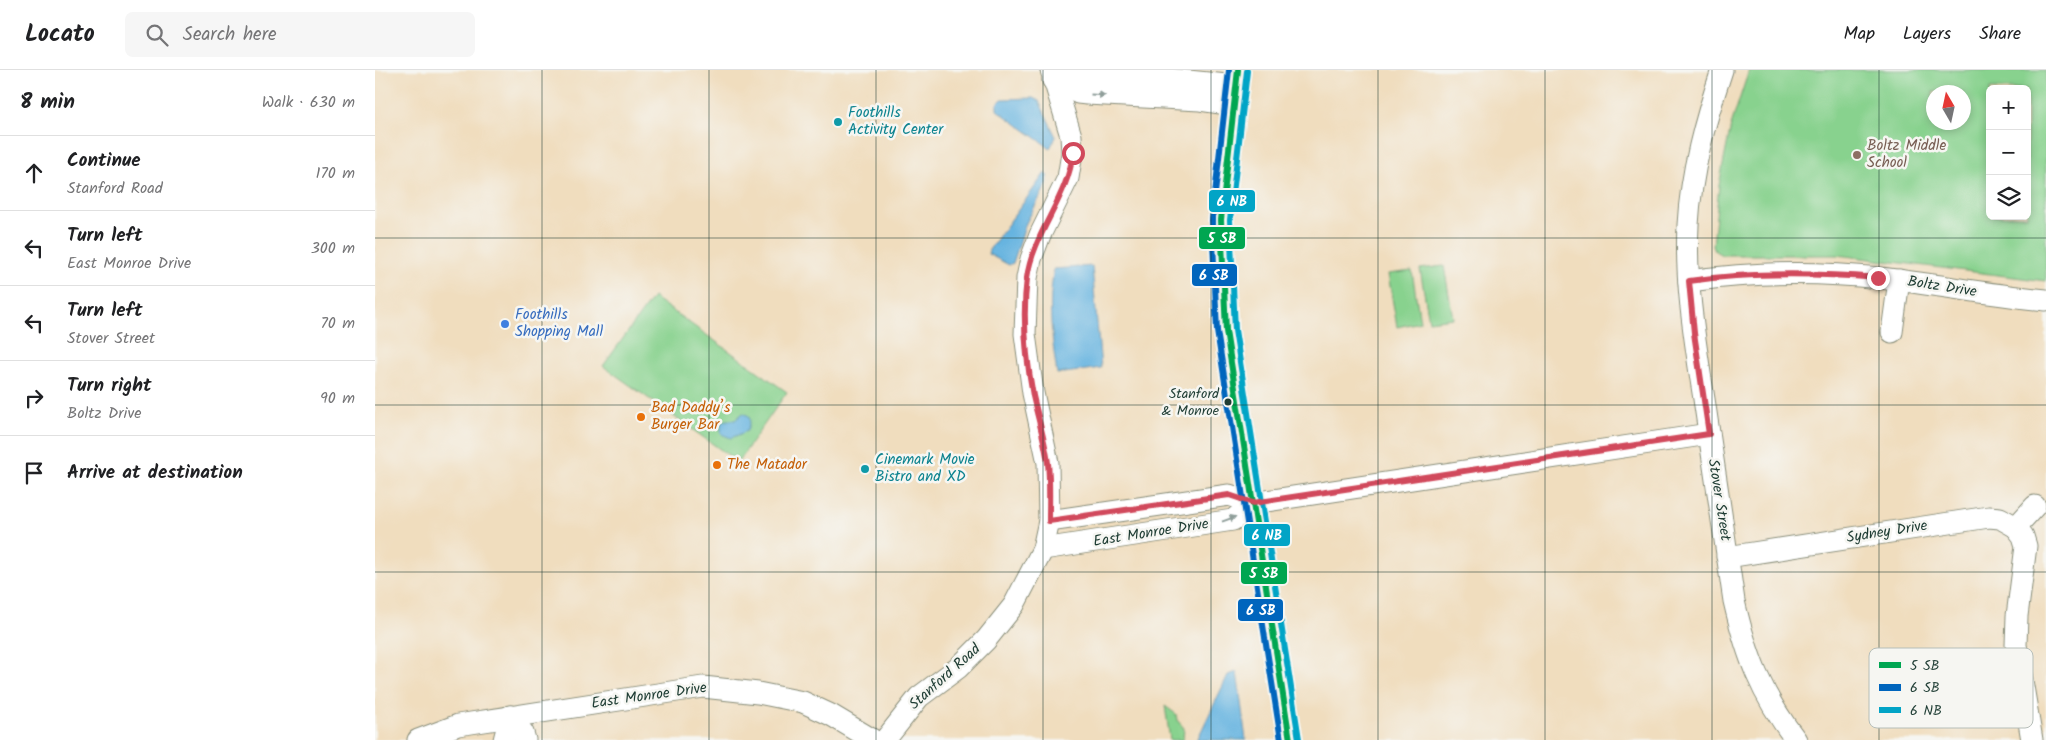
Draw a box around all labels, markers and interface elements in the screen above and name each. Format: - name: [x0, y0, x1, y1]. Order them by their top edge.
- search box: [125, 12, 475, 57]
- text: Locato: [25, 15, 95, 54]
- text: Search here: [183, 20, 276, 50]
- text: Map: [1844, 20, 1875, 49]
- text: Layers: [1903, 20, 1951, 49]
- text: Share: [1979, 20, 2021, 49]
- icon: search: [143, 21, 171, 49]
- north arrow: [1926, 85, 1971, 130]
- map controls: [1986, 85, 2031, 220]
- button: +: [1986, 85, 2031, 130]
- text: 8 min: [20, 86, 75, 119]
- text: Walk · 630 m: [262, 90, 355, 115]
- one-way arrow: [1091, 91, 1107, 99]
- place label: Foothills Activity Center: [848, 101, 944, 142]
- marker: Foothills Activity Center: [832, 116, 844, 128]
- button: −: [1986, 130, 2031, 175]
- place label: Boltz Middle School: [1867, 134, 1946, 175]
- route start: [1062, 142, 1085, 165]
- text: Continue: [67, 146, 140, 176]
- marker: Boltz Middle School: [1851, 149, 1863, 161]
- icon: ahead: [20, 159, 48, 187]
- text: 170 m: [315, 161, 355, 186]
- button: layers: [1986, 175, 2031, 220]
- text: Stanford Road: [67, 176, 163, 201]
- line badge: 6 NB: [1208, 189, 1256, 213]
- text: 6 NB: [1217, 191, 1247, 213]
- text: Turn left: [67, 221, 142, 251]
- line badge: 5 SB: [1198, 226, 1246, 250]
- text: 5 SB: [1207, 228, 1236, 250]
- icon: left: [20, 234, 48, 262]
- text: 300 m: [311, 236, 355, 261]
- text: East Monroe Drive: [67, 251, 191, 276]
- line badge: 6 SB: [1191, 263, 1238, 287]
- text: 6 SB: [1199, 265, 1229, 287]
- route end: [1867, 267, 1890, 290]
- street label: Boltz Drive: [1906, 270, 1979, 304]
- text: Turn left: [67, 296, 142, 326]
- place label: Foothills Shopping Mall: [515, 303, 603, 344]
- icon: left: [20, 309, 48, 337]
- text: 70 m: [320, 311, 355, 336]
- marker: Foothills Shopping Mall: [499, 318, 511, 330]
- text: Stover Street: [67, 326, 155, 351]
- text: Turn right: [67, 371, 152, 401]
- place label: Stanford & Monroe: [1161, 383, 1220, 422]
- icon: right: [20, 384, 48, 412]
- text: 90 m: [320, 386, 355, 411]
- place label: Bad Daddy’s Burger Bar: [651, 396, 731, 437]
- marker: Stanford & Monroe: [1223, 397, 1233, 407]
- text: Boltz Drive: [67, 401, 141, 426]
- marker: Bad Daddy’s Burger Bar: [635, 411, 647, 423]
- place label: Cinemark Movie Bistro and XD: [875, 448, 975, 489]
- place label: The Matador: [727, 453, 808, 477]
- street label: Stover Street: [1701, 457, 1737, 543]
- text: Arrive at destination: [67, 458, 243, 488]
- icon: arrive: [20, 459, 48, 487]
- marker: The Matador: [711, 459, 723, 471]
- marker: Cinemark Movie Bistro and XD: [859, 463, 871, 475]
- street label: East Monroe Drive: [1092, 512, 1211, 554]
- street label: Sydney Drive: [1845, 514, 1929, 550]
- one-way arrow: [1222, 515, 1237, 523]
- line badge: 6 NB: [1243, 523, 1291, 547]
- text: 6 NB: [1252, 525, 1282, 547]
- line badge: 5 SB: [1240, 561, 1288, 585]
- text: 5 SB: [1249, 563, 1278, 585]
- line badge: 6 SB: [1237, 598, 1284, 622]
- text: 6 SB: [1246, 600, 1276, 622]
- street label: Stanford Road: [904, 638, 987, 716]
- legend: [1869, 648, 2033, 728]
- text: 5 SB: [1910, 655, 1940, 677]
- street label: East Monroe Drive: [590, 676, 709, 716]
- text: 6 SB: [1910, 677, 1940, 699]
- text: 6 NB: [1910, 700, 1942, 722]

